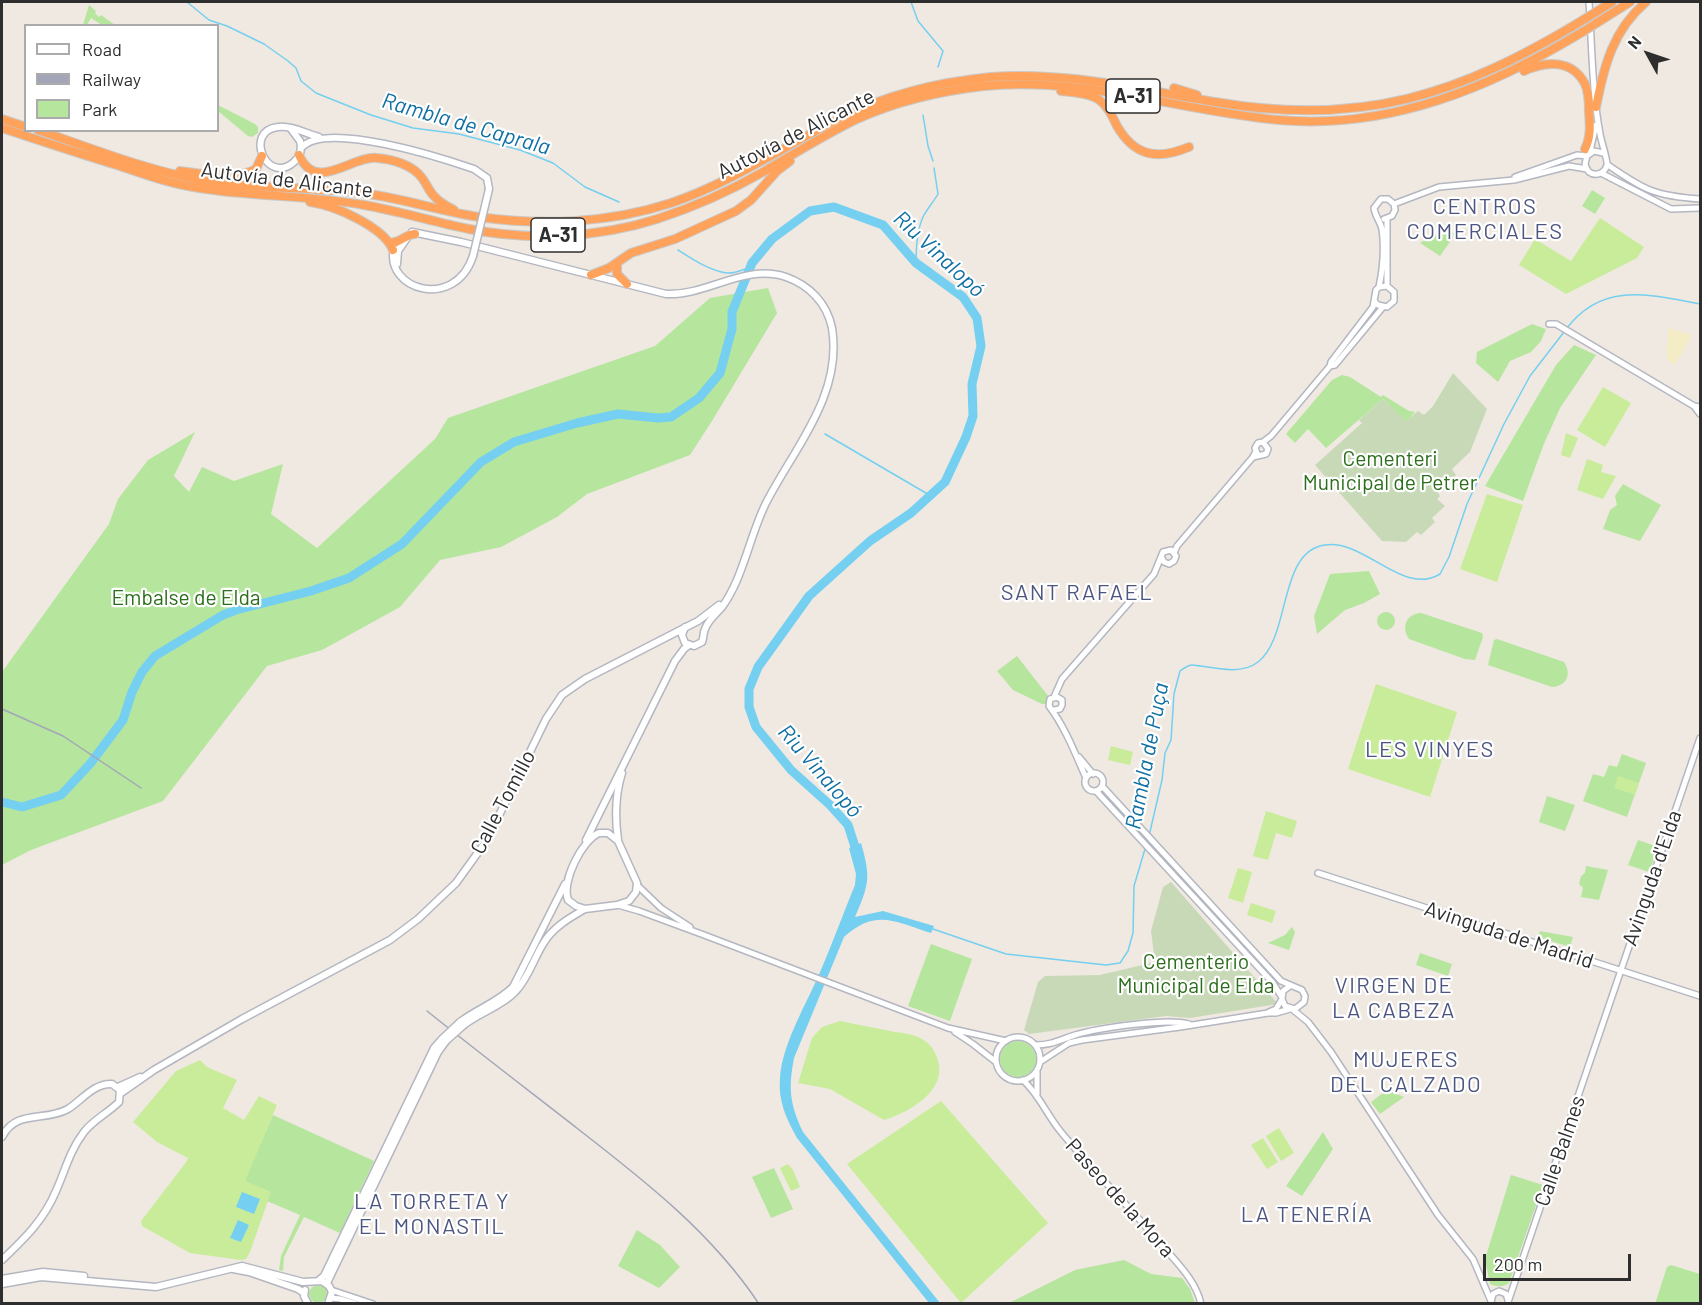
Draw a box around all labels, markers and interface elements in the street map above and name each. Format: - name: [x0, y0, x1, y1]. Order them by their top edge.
- legend: [24, 24, 219, 132]
- north arrow: [1618, 24, 1678, 84]
- text: N: [1623, 32, 1645, 52]
- text: Road: [82, 38, 122, 60]
- text: Railway: [82, 68, 141, 90]
- road number: A-31: [1106, 79, 1160, 113]
- street label: Autovía de Alicante: [713, 84, 879, 184]
- water label: Rambla de Caprala: [379, 87, 553, 161]
- text: Park: [82, 98, 117, 120]
- street label: Autovía de Alicante: [200, 157, 374, 203]
- district label: CENTROS COMERCIALES: [1406, 194, 1564, 246]
- water label: Riu Vinalopó: [888, 205, 990, 303]
- road number: A-31: [531, 218, 585, 252]
- park label: Cementeri Municipal de Petrer: [1303, 446, 1477, 496]
- district label: SANT RAFAEL: [1001, 580, 1153, 606]
- park label: Embalse de Elda: [111, 585, 261, 611]
- water label: Rambla de Puça: [1120, 680, 1174, 832]
- water label: Riu Vinalopó: [772, 719, 868, 823]
- district label: LES VINYES: [1365, 737, 1495, 763]
- street label: Calle Tomillo: [465, 746, 541, 858]
- street label: Avinguda d'Elda: [1617, 807, 1687, 949]
- street label: Avinguda de Madrid: [1421, 896, 1597, 974]
- park label: Cementerio Municipal de Elda: [1117, 949, 1275, 999]
- district label: VIRGEN DE LA CABEZA: [1332, 973, 1456, 1024]
- district label: MUJERES DEL CALZADO: [1330, 1047, 1482, 1098]
- street label: Calle Balmes: [1529, 1092, 1591, 1210]
- street label: Paseo de la Mora: [1060, 1133, 1180, 1263]
- district label: LA TORRETA Y EL MONASTIL: [354, 1189, 510, 1240]
- district label: LA TENERÍA: [1241, 1202, 1373, 1228]
- scale bar: [1486, 1242, 1634, 1280]
- text: 200 m: [1494, 1253, 1542, 1275]

